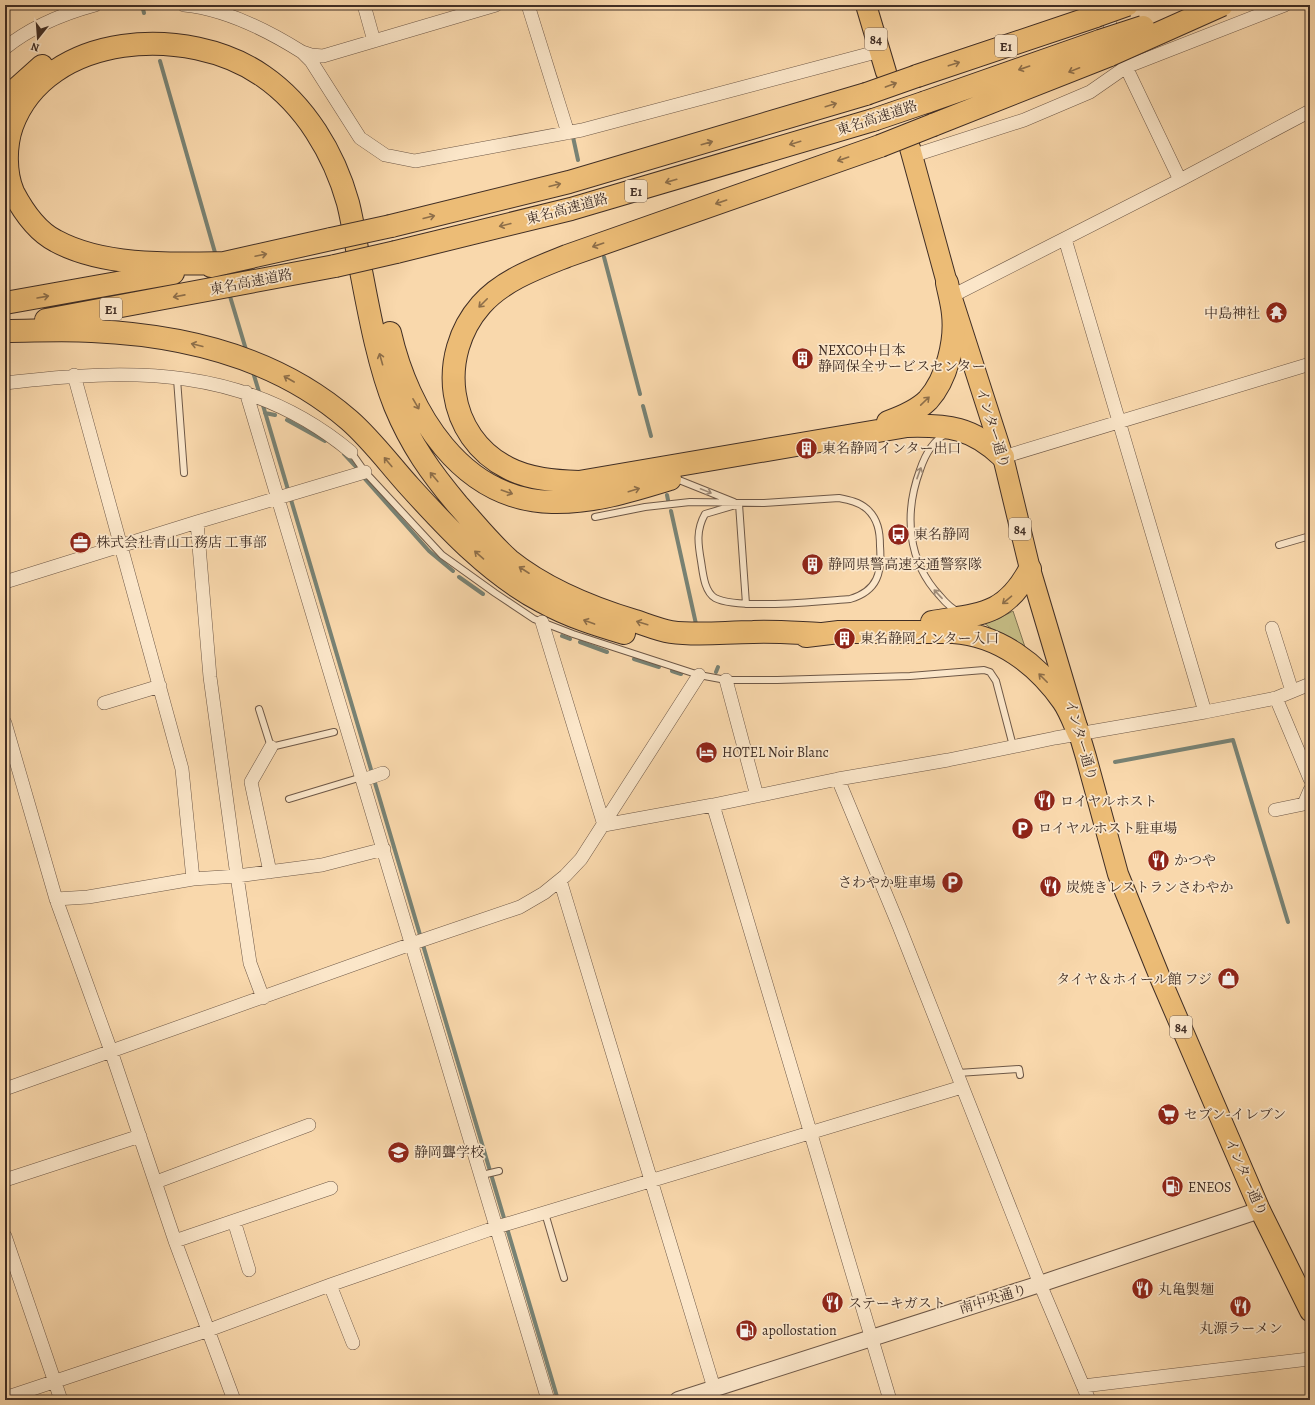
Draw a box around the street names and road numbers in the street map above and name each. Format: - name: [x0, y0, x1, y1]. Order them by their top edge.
- road number: 84: [865, 28, 887, 50]
- road number: E1: [995, 35, 1017, 57]
- street label: 東名高速道路: [834, 96, 920, 140]
- road number: E1: [625, 180, 647, 202]
- street label: 東名高速道路: [524, 189, 610, 229]
- street label: 東名高速道路: [208, 265, 294, 299]
- road number: E1: [100, 298, 122, 320]
- street label: インター通り: [972, 385, 1014, 471]
- road number: 84: [1009, 518, 1031, 540]
- street label: インター通り: [1060, 697, 1102, 783]
- road number: 84: [1170, 1016, 1192, 1038]
- street label: インター通り: [1220, 1135, 1272, 1219]
- street label: 南中央通り: [957, 1280, 1029, 1318]

